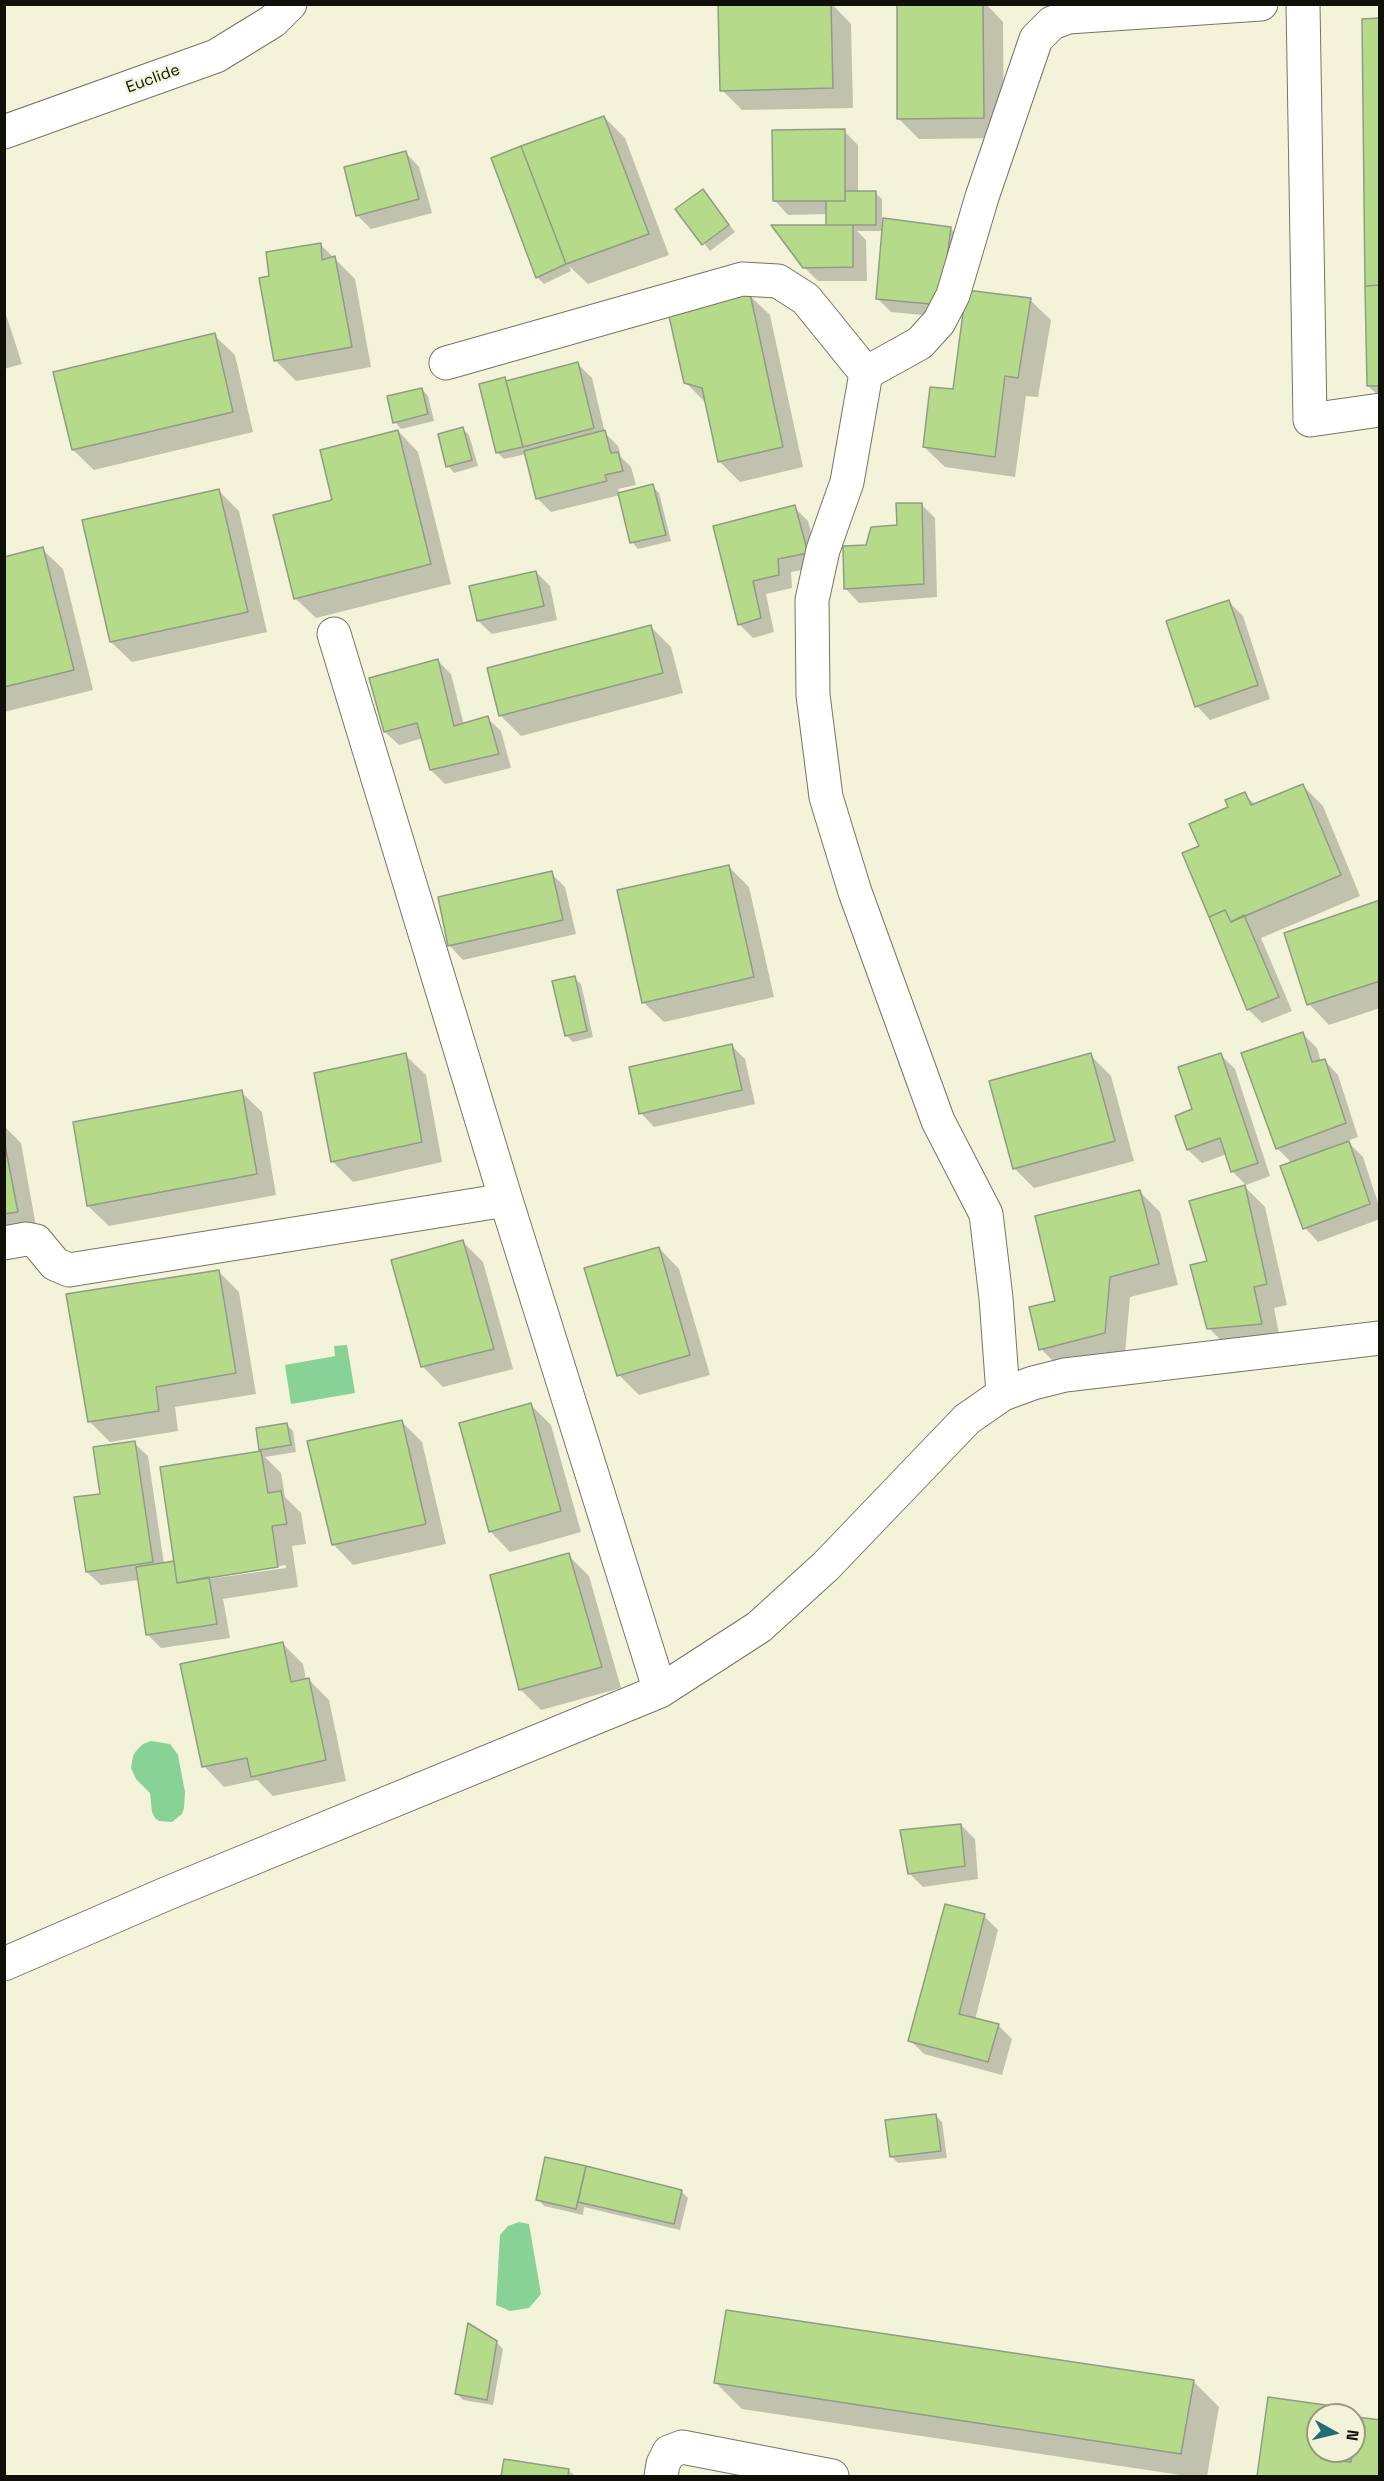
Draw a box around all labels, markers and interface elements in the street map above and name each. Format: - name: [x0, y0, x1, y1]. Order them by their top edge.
- street label: Euclide: [123, 60, 183, 98]
- north arrow: [1306, 2403, 1366, 2463]
- text: N: [1341, 2429, 1363, 2442]

